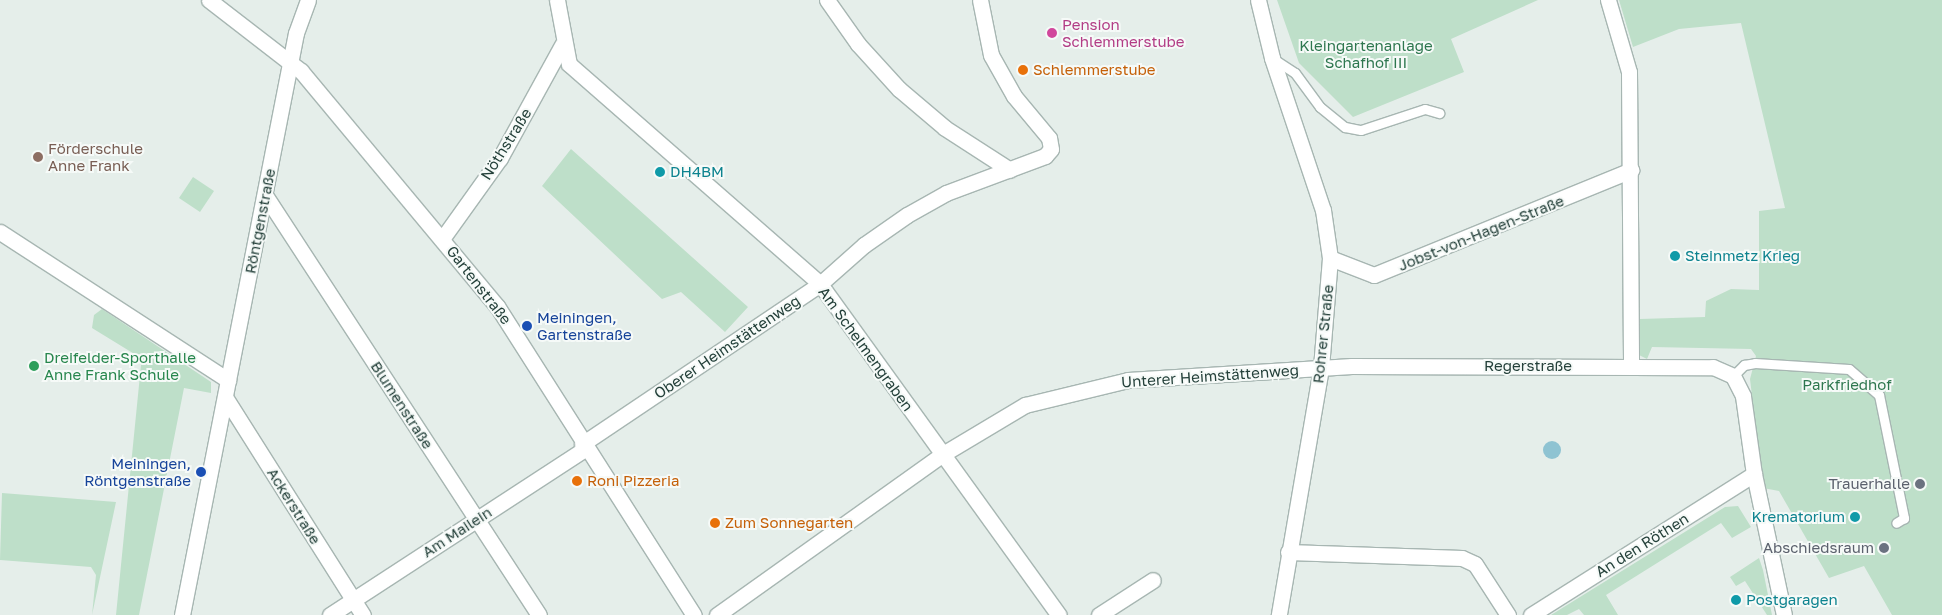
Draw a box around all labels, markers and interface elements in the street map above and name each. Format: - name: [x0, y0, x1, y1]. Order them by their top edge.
- place label: Pension Schlemmerstube: [1062, 15, 1184, 50]
- marker: Pension Schlemmerstube: [1046, 27, 1058, 39]
- park label: Kleingartenanlage Schafhof III: [1299, 36, 1433, 71]
- place label: Schlemmerstube: [1033, 61, 1155, 79]
- marker: Schlemmerstube: [1017, 64, 1029, 76]
- street label: Nöthstraße: [477, 105, 535, 183]
- place label: Förderschule Anne Frank: [48, 139, 143, 174]
- marker: Förderschule Anne Frank: [32, 151, 44, 163]
- place label: DH4BM: [670, 163, 724, 181]
- marker: DH4BM: [654, 166, 666, 178]
- street label: Röntgenstraße: [241, 167, 279, 275]
- street label: Jobst-von-Hagen-Straße: [1395, 191, 1567, 275]
- street label: Gartenstraße: [443, 242, 515, 328]
- place label: Steinmetz Krieg: [1685, 247, 1800, 265]
- marker: Steinmetz Krieg: [1669, 250, 1681, 262]
- street label: Am Schelmengraben: [815, 283, 917, 415]
- street label: Rohrer Straße: [1309, 284, 1337, 384]
- street label: Oberer Heimstättenweg: [651, 291, 803, 403]
- place label: Meiningen, Gartenstraße: [537, 308, 632, 343]
- marker: Meiningen, Gartenstraße: [521, 320, 533, 332]
- place label: Dreifelder-Sporthalle Anne Frank Schule: [44, 348, 196, 383]
- street label: Regerstraße: [1484, 357, 1572, 375]
- street label: Blumenstraße: [367, 358, 437, 452]
- marker: Dreifelder-Sporthalle Anne Frank Schule: [28, 360, 40, 372]
- street label: Unterer Heimstättenweg: [1121, 361, 1299, 391]
- park label: Parkfriedhof: [1802, 376, 1892, 394]
- place label: Meiningen, Röntgenstraße: [84, 454, 191, 489]
- street label: Ackerstraße: [263, 465, 325, 547]
- marker: Meiningen, Röntgenstraße: [195, 466, 207, 478]
- place label: Roni Pizzeria: [587, 472, 679, 490]
- marker: Roni Pizzeria: [571, 475, 583, 487]
- place label: Trauerhalle: [1828, 475, 1910, 493]
- marker: Trauerhalle: [1914, 478, 1926, 490]
- street label: Am Mailein: [419, 503, 495, 561]
- place label: Krematorium: [1751, 508, 1845, 526]
- street label: An den Röthen: [1592, 509, 1692, 581]
- marker: Krematorium: [1849, 511, 1861, 523]
- place label: Zum Sonnegarten: [725, 514, 853, 532]
- marker: Zum Sonnegarten: [709, 517, 721, 529]
- place label: Abschiedsraum: [1763, 539, 1874, 557]
- marker: Abschiedsraum: [1878, 542, 1890, 554]
- place label: Postgaragen: [1746, 591, 1838, 609]
- marker: Postgaragen: [1730, 594, 1742, 606]

